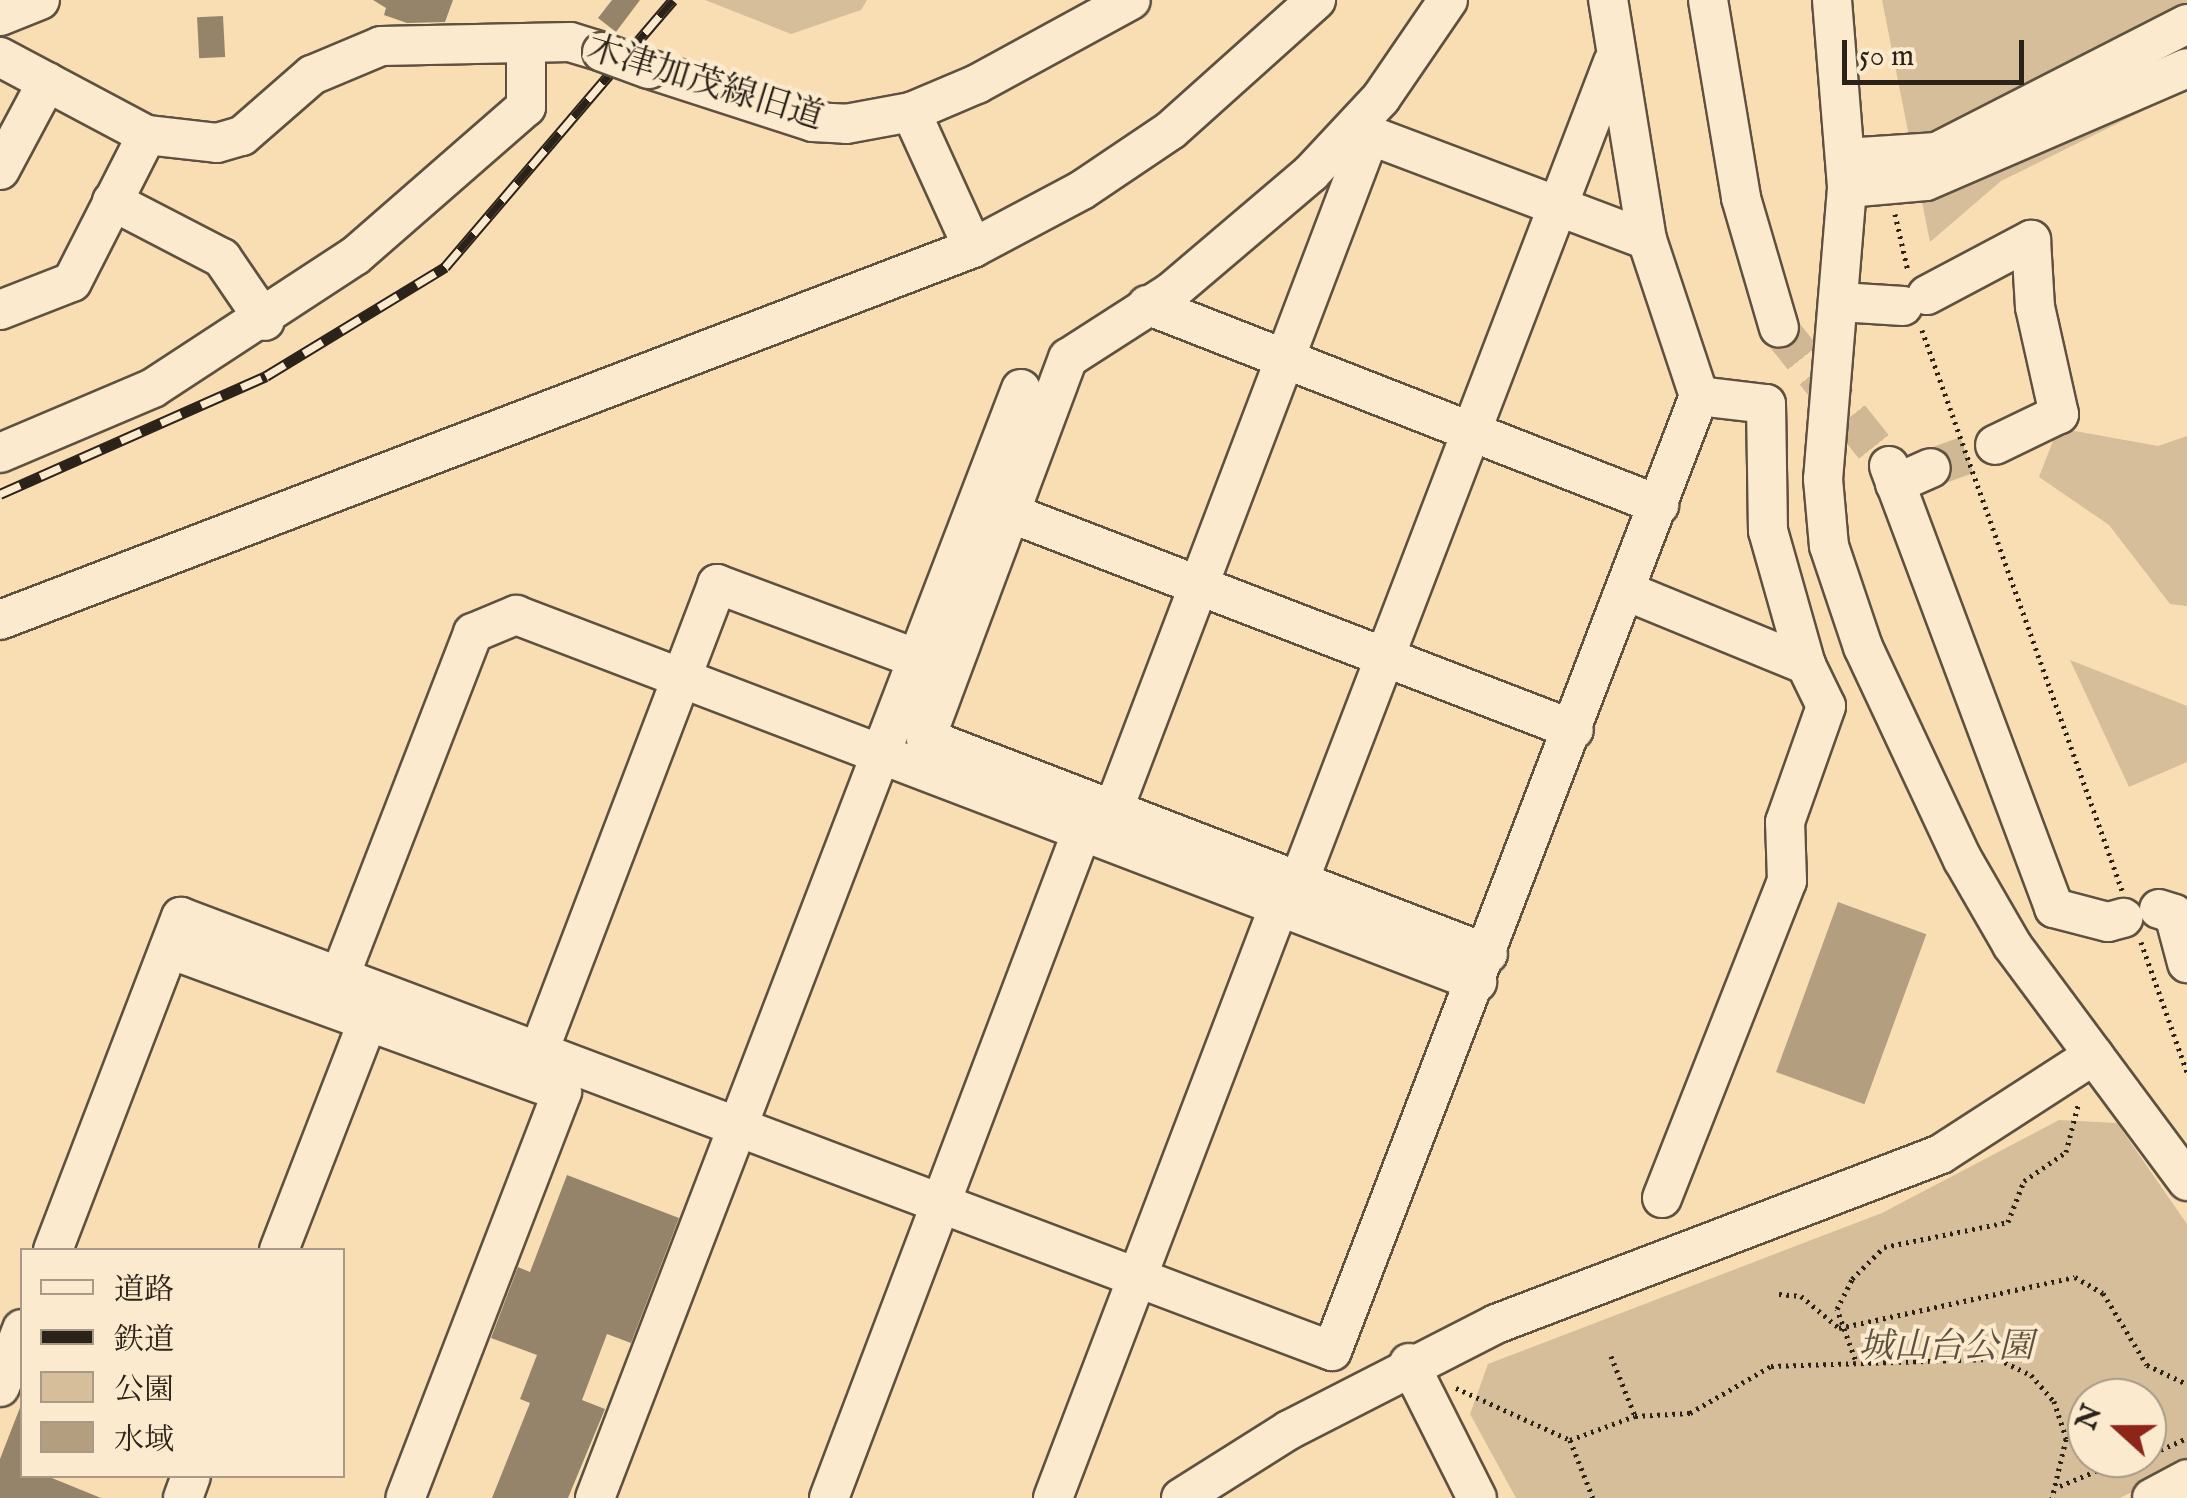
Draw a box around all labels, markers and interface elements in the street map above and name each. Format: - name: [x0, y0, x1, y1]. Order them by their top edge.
- scale bar: [1847, 20, 2030, 82]
- street label: 木津加茂線旧道: [582, 28, 828, 140]
- text: 50 m: [1859, 38, 1914, 76]
- legend: [20, 1248, 345, 1478]
- text: 道路: [114, 1272, 174, 1310]
- text: 鉄道: [114, 1322, 174, 1360]
- park label: 城山台公園: [1859, 1327, 2033, 1369]
- text: 公園: [114, 1372, 174, 1410]
- north arrow: [2067, 1378, 2167, 1478]
- text: N: [2070, 1400, 2111, 1435]
- text: 水域: [114, 1422, 174, 1460]

